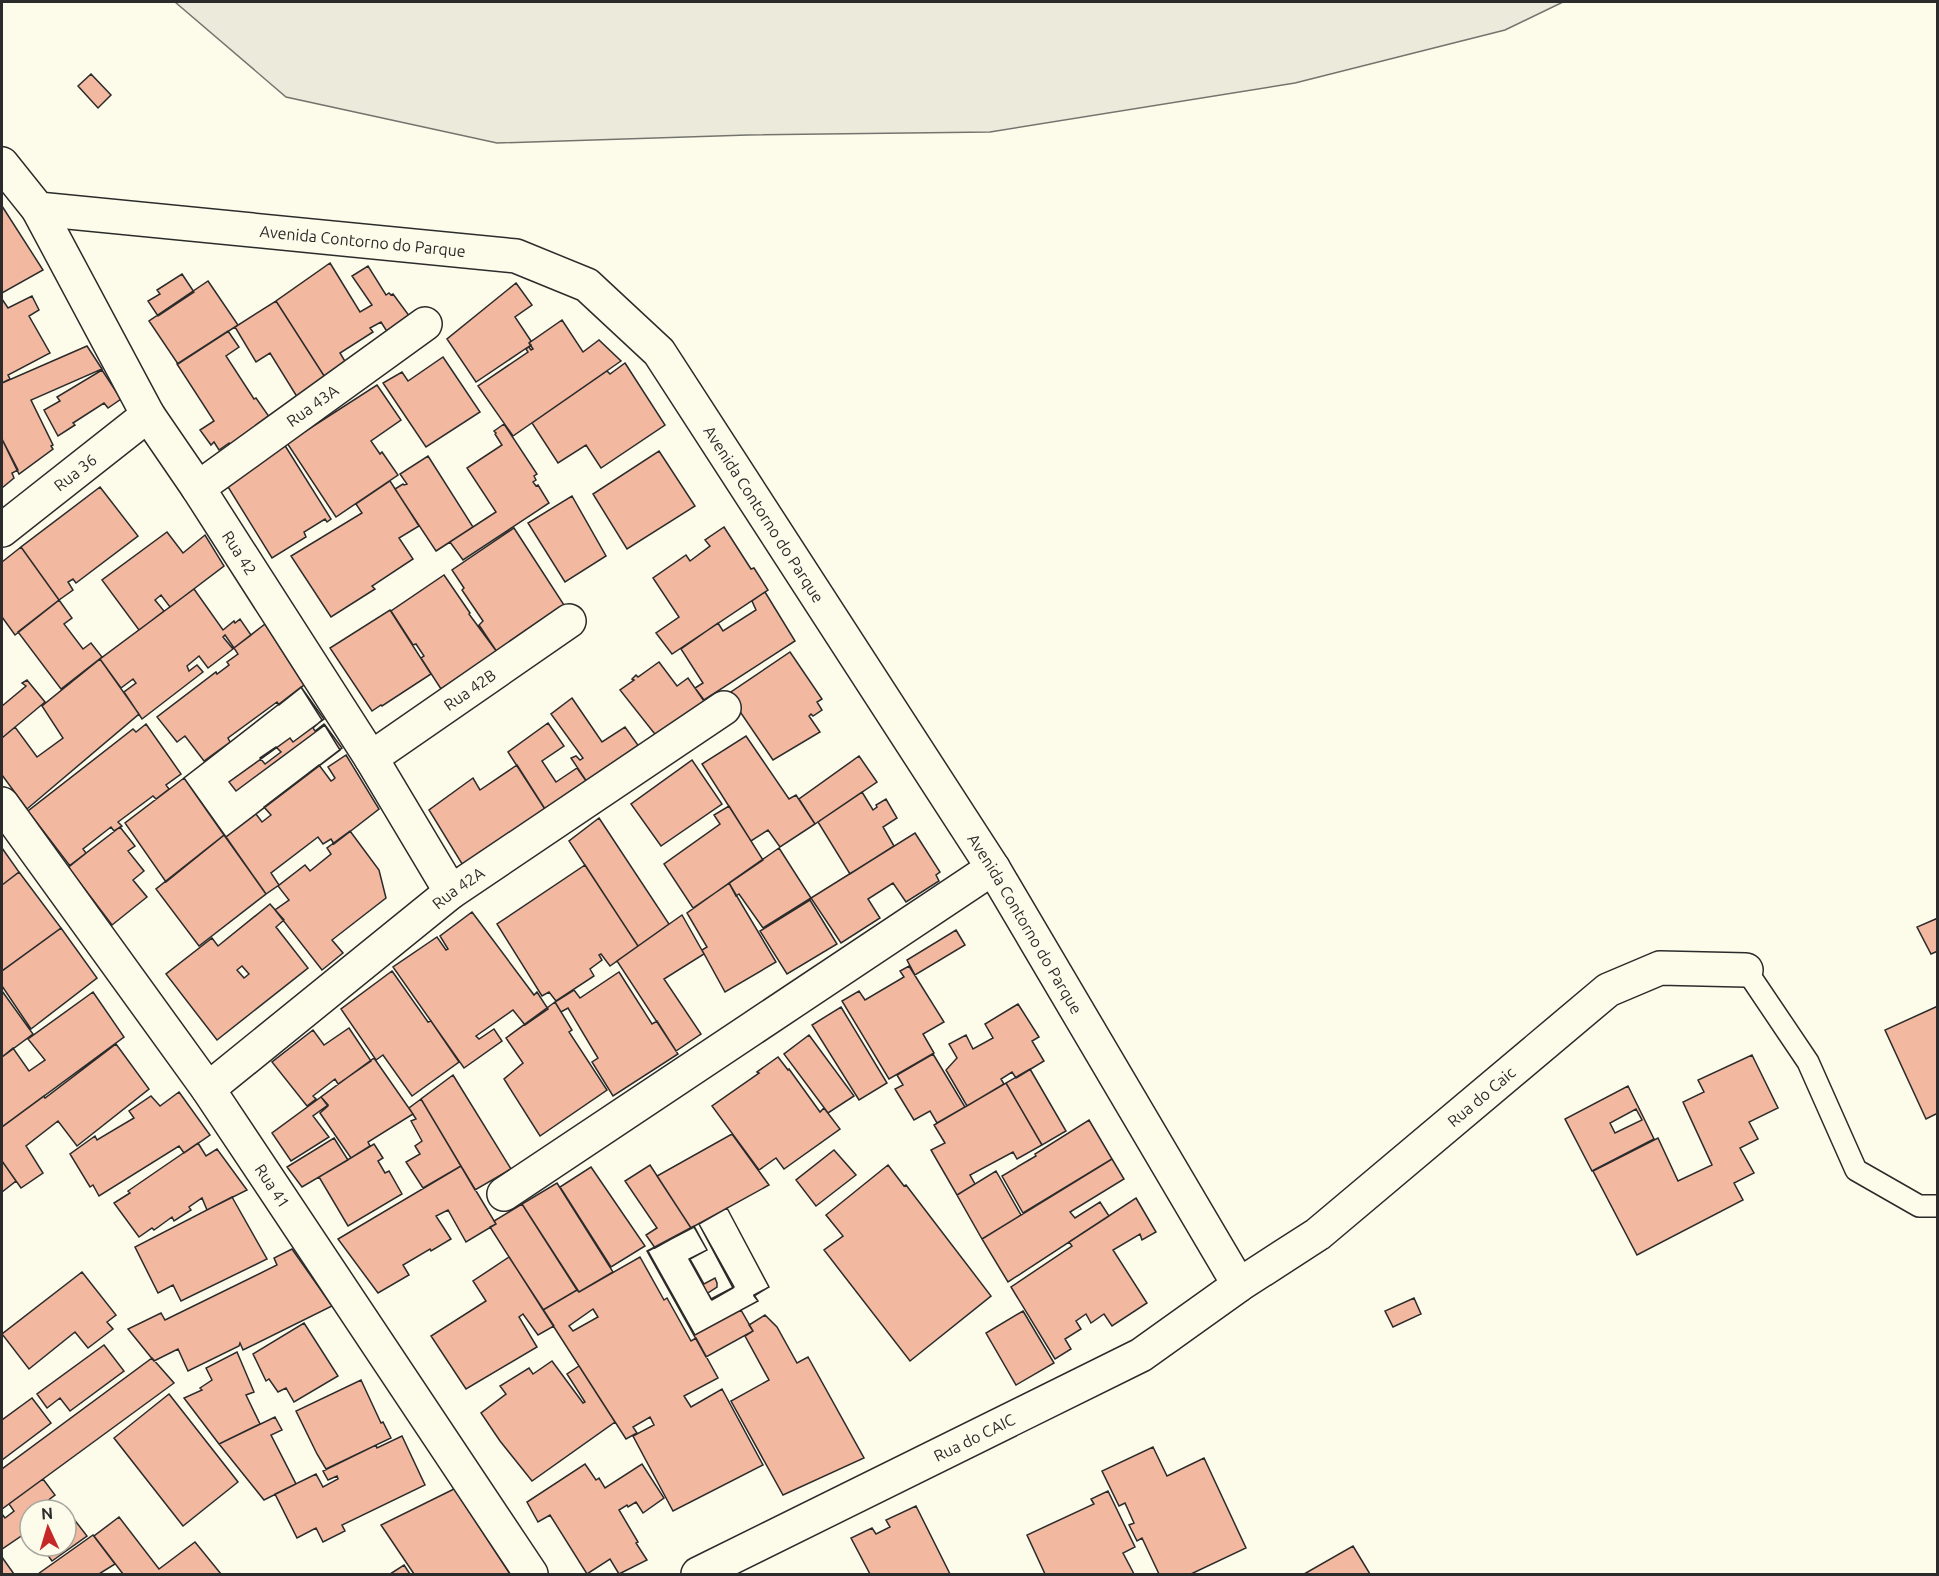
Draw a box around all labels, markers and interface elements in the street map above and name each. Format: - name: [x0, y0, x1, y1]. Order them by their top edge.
- street label: Avenida Contorno do Parque: [259, 222, 467, 260]
- street label: Rua 43A: [283, 380, 342, 430]
- street label: Avenida Contorno do Parque: [700, 422, 828, 606]
- street label: Rua 36: [50, 450, 100, 495]
- street label: Rua 42: [219, 527, 260, 578]
- street label: Rua 42B: [440, 665, 499, 714]
- street label: Avenida Contorno do Parque: [964, 830, 1086, 1017]
- street label: Rua 42A: [429, 863, 488, 913]
- street label: Rua do Caic: [1444, 1063, 1519, 1130]
- street label: Rua 41: [251, 1160, 294, 1211]
- street label: Rua do CAIC: [931, 1410, 1018, 1465]
- north arrow: [18, 1498, 78, 1558]
- text: N: [40, 1504, 54, 1522]

